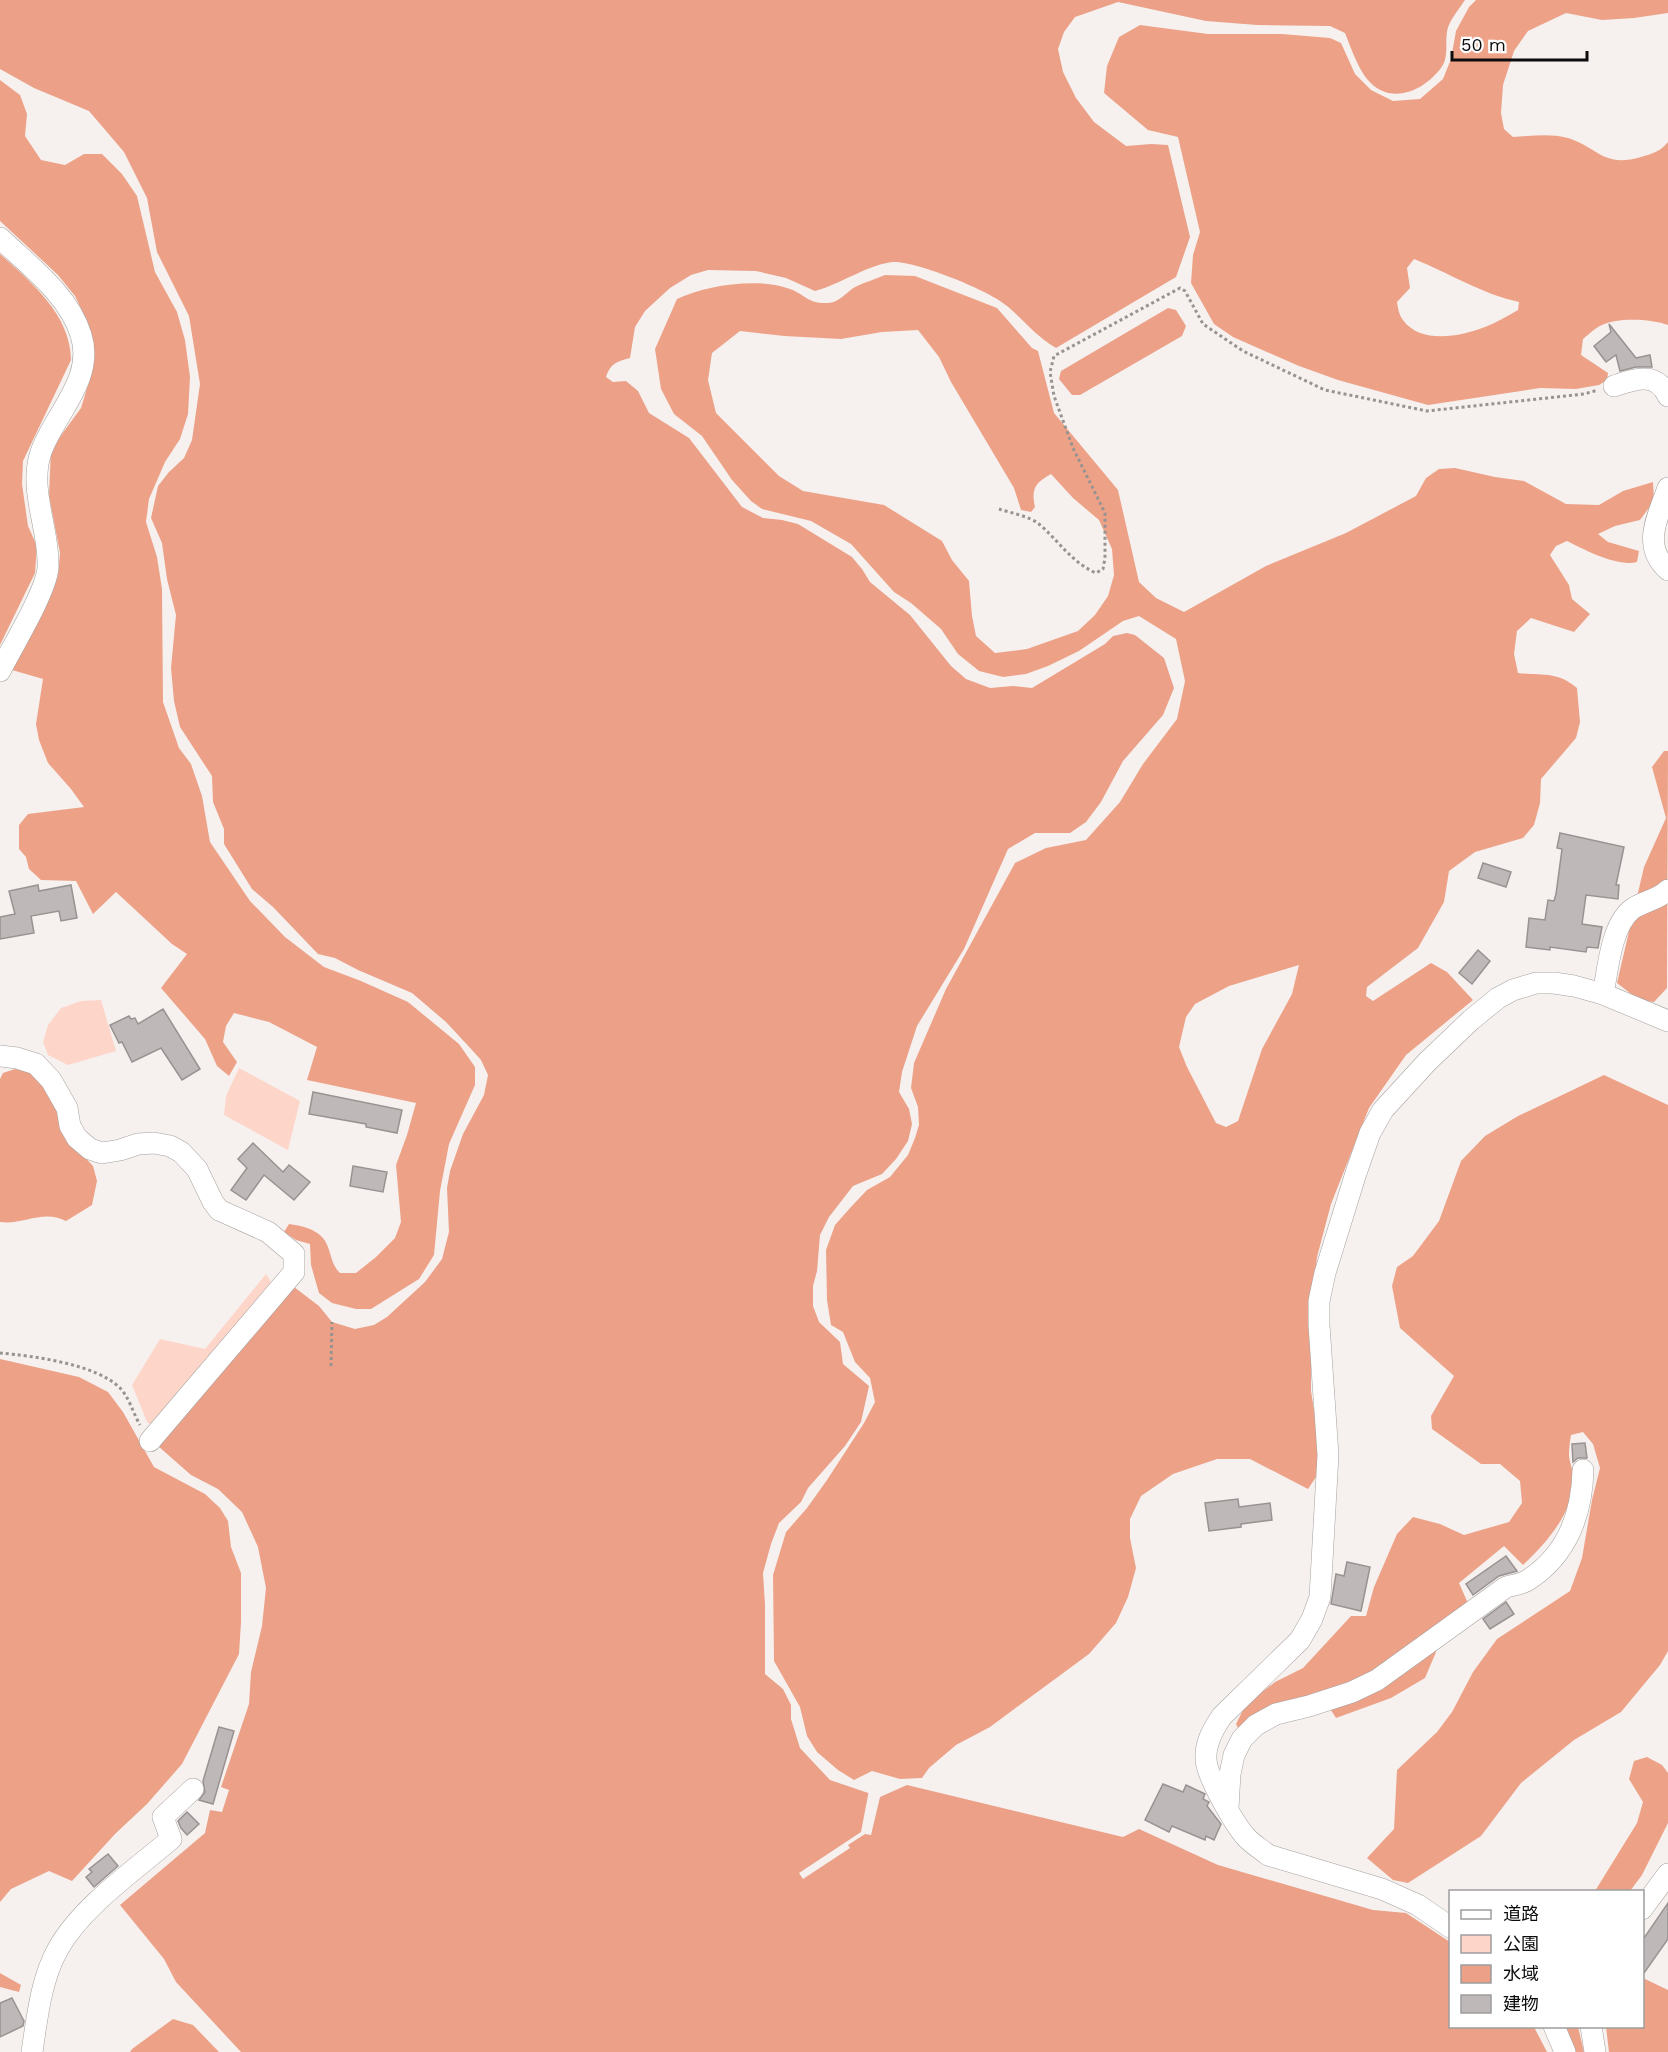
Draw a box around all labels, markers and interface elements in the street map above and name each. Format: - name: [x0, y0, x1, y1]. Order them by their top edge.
- scale bar: [1452, 24, 1587, 62]
- text: 50 m: [1461, 34, 1506, 55]
- legend: [1449, 1890, 1644, 2028]
- text: 道路: [1503, 1903, 1539, 1924]
- text: 公園: [1503, 1933, 1539, 1954]
- text: 水域: [1503, 1963, 1539, 1984]
- text: 建物: [1503, 1993, 1539, 2014]

